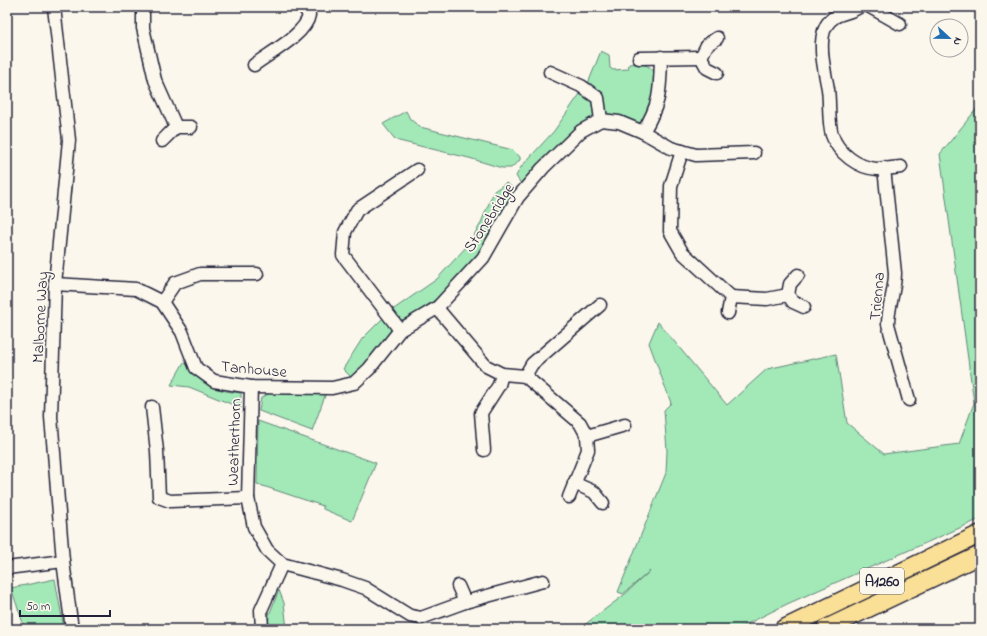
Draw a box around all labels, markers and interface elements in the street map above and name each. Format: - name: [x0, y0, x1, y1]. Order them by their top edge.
- north arrow: [929, 18, 969, 58]
- text: N: [949, 35, 966, 48]
- street label: Stonebridge: [458, 178, 522, 258]
- street label: Malborne Way: [27, 271, 55, 364]
- street label: Trienna: [864, 271, 892, 321]
- street label: Tanhouse: [220, 355, 289, 385]
- street label: Weatherthorn: [221, 398, 249, 486]
- road number: A1260: [860, 568, 904, 594]
- scale bar: [20, 592, 110, 618]
- text: 50 m: [26, 598, 50, 616]

